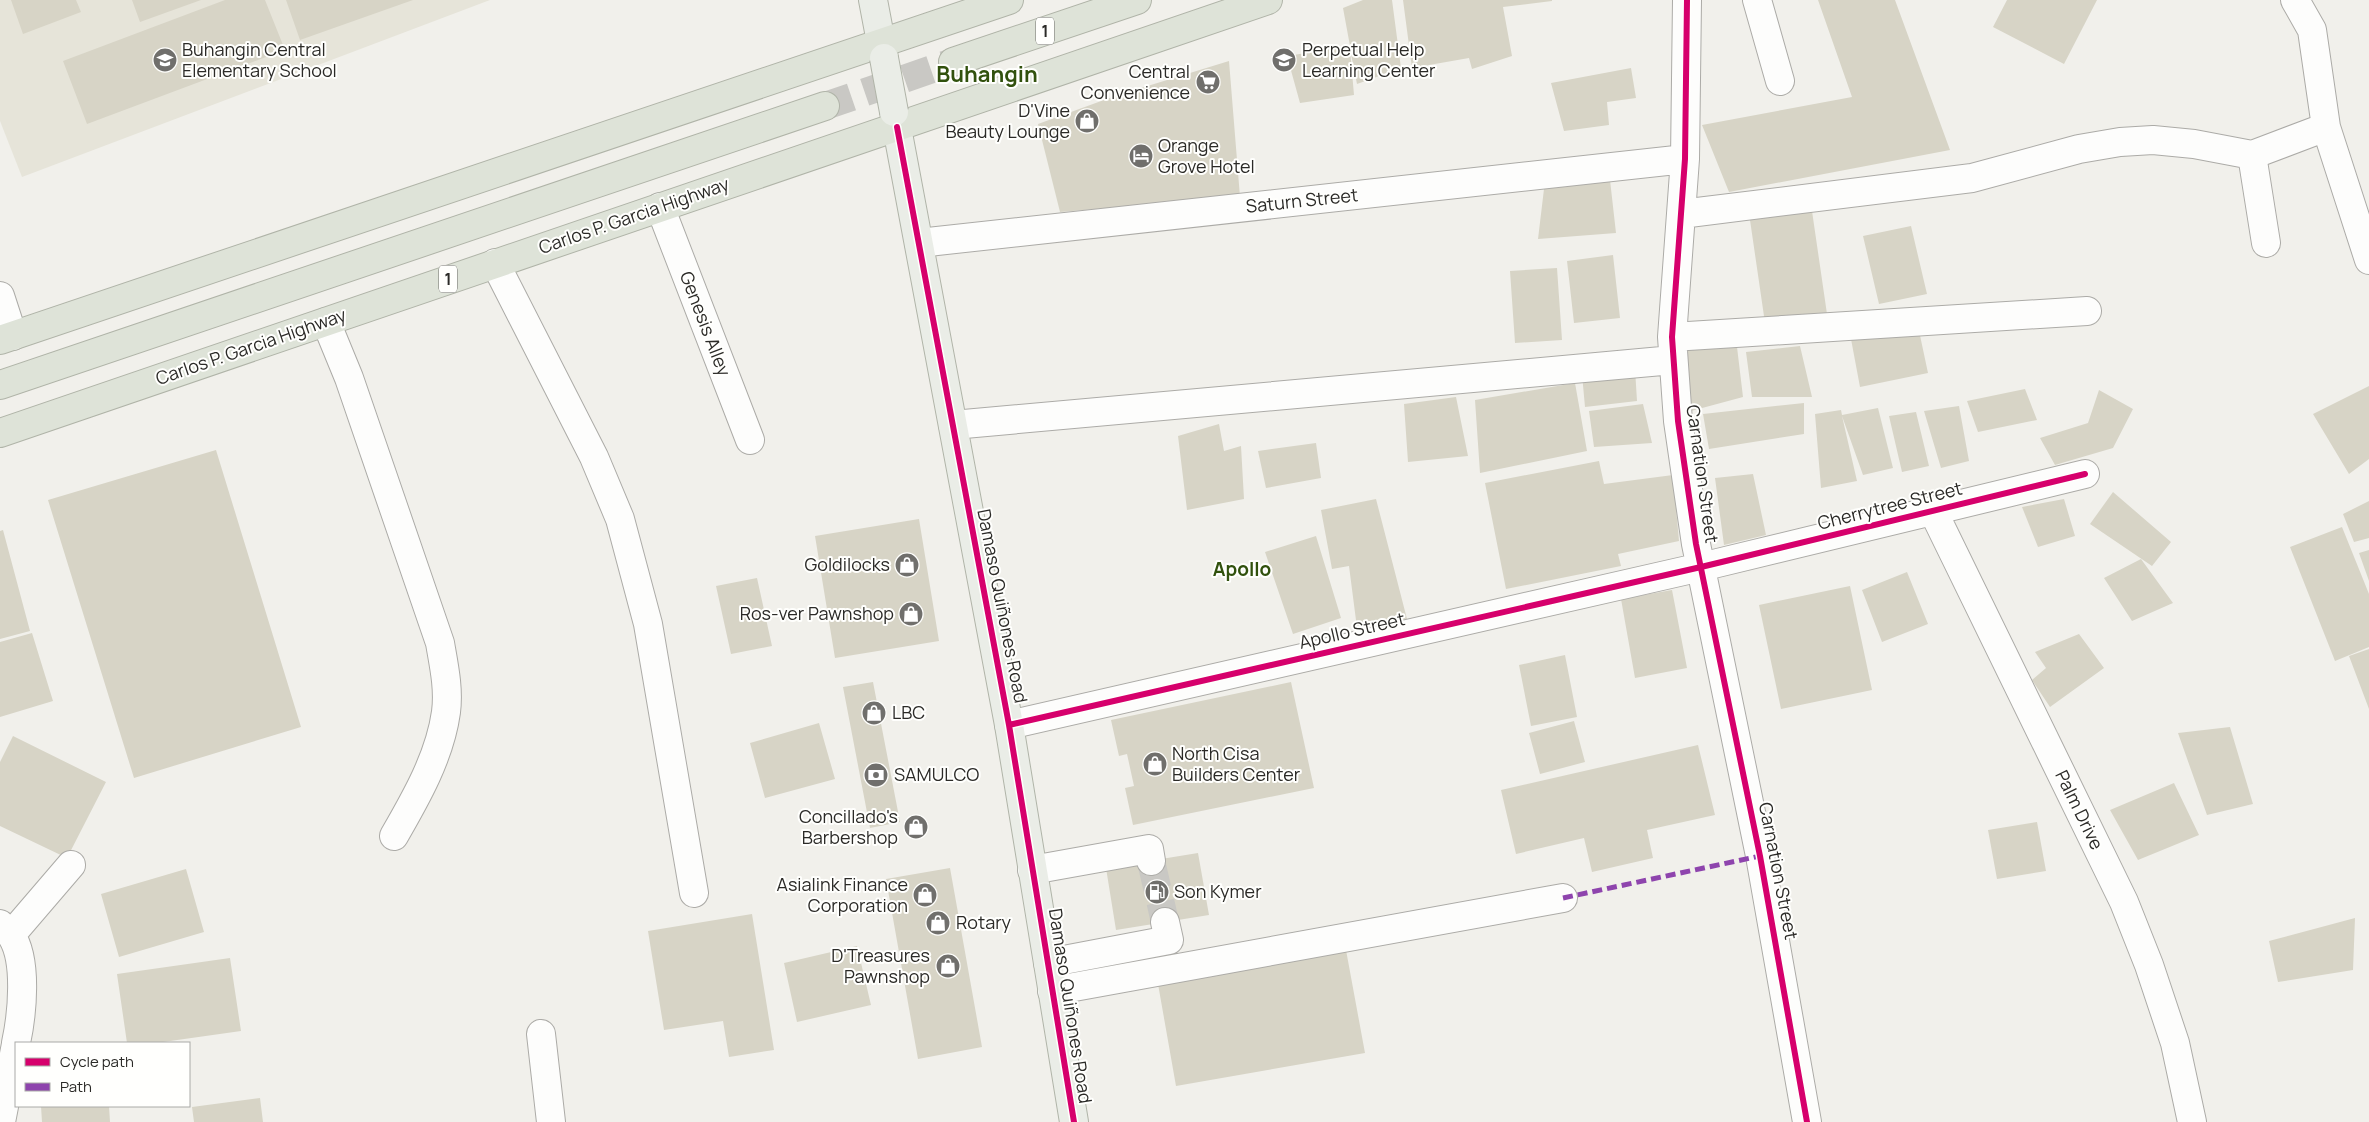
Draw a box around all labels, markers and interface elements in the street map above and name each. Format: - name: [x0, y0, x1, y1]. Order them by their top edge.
- road number: 1: [1036, 18, 1054, 44]
- place label: Buhangin Central Elementary School: [182, 37, 337, 82]
- place label: Perpetual Help Learning Center: [1302, 37, 1436, 82]
- school or university icon: Buhangin Central Elementary School: [152, 47, 178, 73]
- school or university icon: Perpetual Help Learning Center: [1271, 47, 1297, 73]
- district label: Buhangin: [936, 59, 1038, 89]
- place label: Central Convenience: [1081, 59, 1190, 104]
- supermarket icon: Central Convenience: [1195, 69, 1221, 95]
- place label: D'Vine Beauty Lounge: [946, 98, 1070, 143]
- shop icon: D'Vine Beauty Lounge: [1074, 108, 1100, 134]
- place label: Orange Grove Hotel: [1158, 133, 1255, 178]
- hotel icon: Orange Grove Hotel: [1128, 143, 1154, 169]
- street label: Carlos P. Garcia Highway: [535, 171, 733, 259]
- street label: Saturn Street: [1245, 182, 1359, 218]
- road number: 1: [439, 266, 457, 292]
- street label: Genesis Alley: [675, 268, 737, 380]
- street label: Carlos P. Garcia Highway: [152, 302, 350, 390]
- street label: Carnation Street: [1681, 403, 1725, 544]
- street label: Cherrytree Street: [1815, 475, 1965, 535]
- street label: Damaso Quiñones Road: [972, 507, 1034, 705]
- place label: Goldilocks: [805, 552, 890, 576]
- shop icon: Goldilocks: [894, 552, 920, 578]
- district label: Apollo: [1213, 556, 1271, 582]
- place label: Ros-ver Pawnshop: [740, 601, 894, 625]
- shop icon: Ros-ver Pawnshop: [898, 601, 924, 627]
- street label: Apollo Street: [1296, 606, 1407, 654]
- shop icon: LBC: [861, 700, 887, 726]
- place label: LBC: [892, 700, 925, 724]
- place label: North Cisa Builders Center: [1172, 741, 1301, 786]
- shop icon: North Cisa Builders Center: [1142, 751, 1168, 777]
- bank icon: SAMULCO: [863, 762, 889, 788]
- place label: SAMULCO: [894, 762, 979, 786]
- street label: Palm Drive: [2050, 766, 2109, 853]
- street label: Carnation Street: [1754, 800, 1804, 941]
- place label: Concillado's Barbershop: [799, 804, 898, 849]
- shop icon: Concillado's Barbershop: [903, 814, 929, 840]
- place label: Asialink Finance Corporation: [777, 872, 908, 917]
- fuel station icon: Son Kymer: [1144, 879, 1170, 905]
- place label: Son Kymer: [1174, 879, 1262, 903]
- shop icon: Asialink Finance Corporation: [912, 882, 938, 908]
- street label: Damaso Quiñones Road: [1044, 907, 1098, 1105]
- shop icon: Rotary: [925, 910, 951, 936]
- place label: Rotary: [956, 910, 1012, 934]
- place label: D'Treasures Pawnshop: [831, 943, 930, 988]
- shop icon: D'Treasures Pawnshop: [935, 953, 961, 979]
- legend: [15, 1042, 190, 1107]
- text: Cycle path: [60, 1051, 134, 1072]
- text: Path: [60, 1076, 92, 1097]

